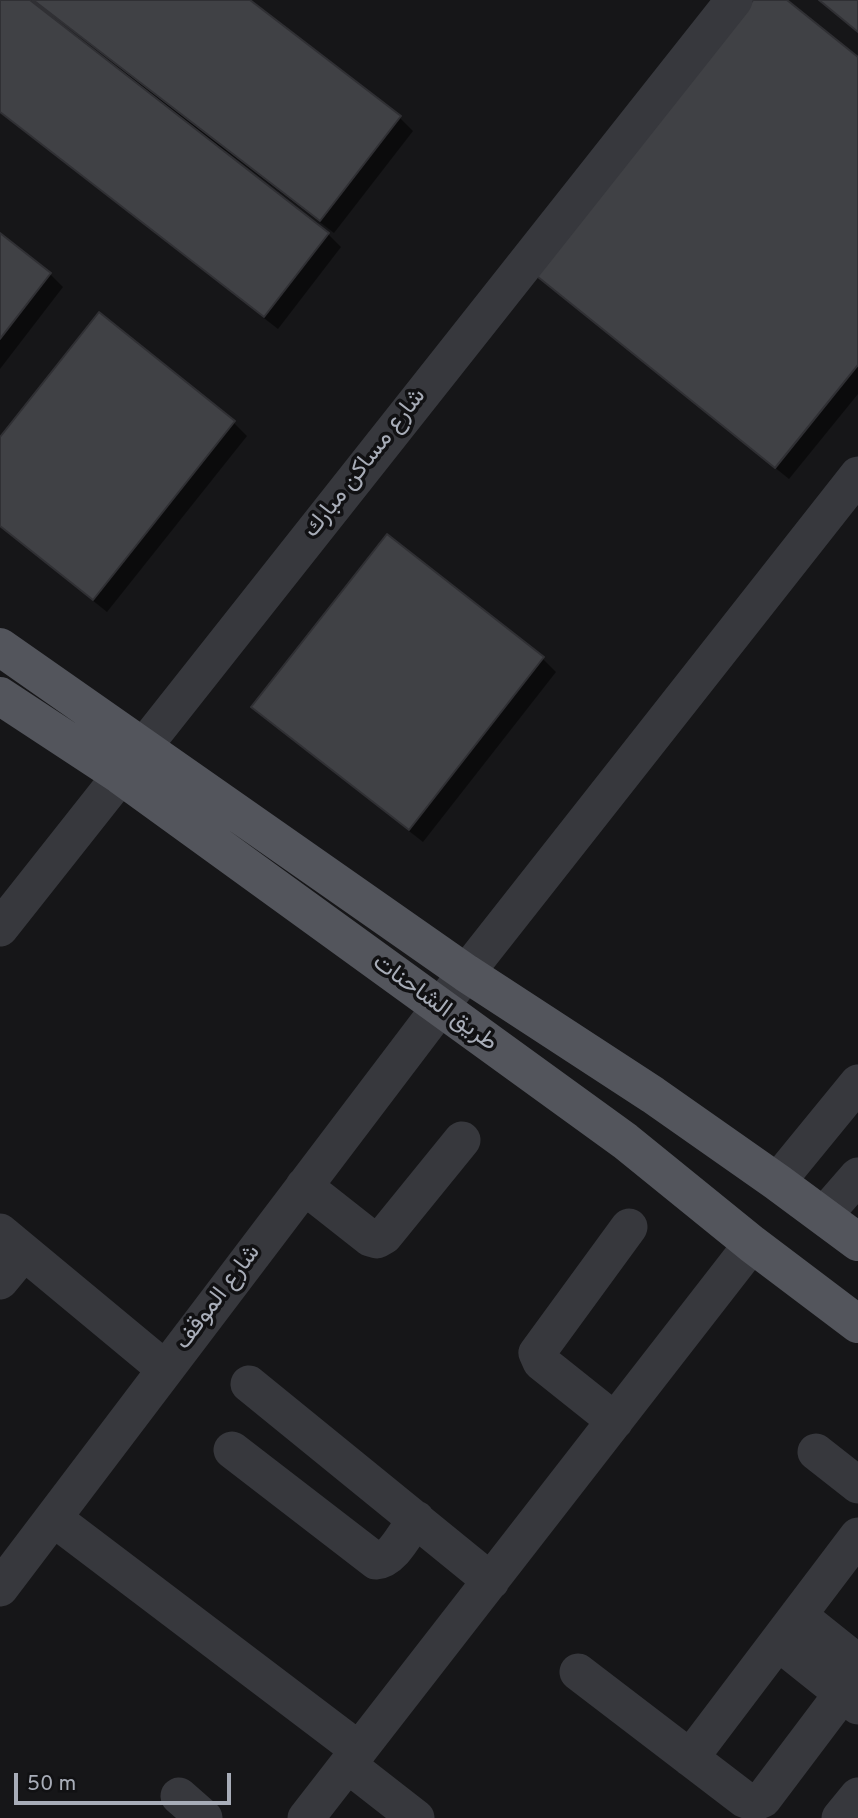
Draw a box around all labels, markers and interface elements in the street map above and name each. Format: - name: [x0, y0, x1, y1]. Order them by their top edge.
- street label: شارع مساكن مبارك: [299, 383, 433, 545]
- street label: طريق الشاحنات: [366, 949, 502, 1059]
- street label: شارع الموقف: [170, 1240, 268, 1356]
- scale bar: [18, 1758, 234, 1802]
- text: 50 m: [27, 1771, 76, 1798]

